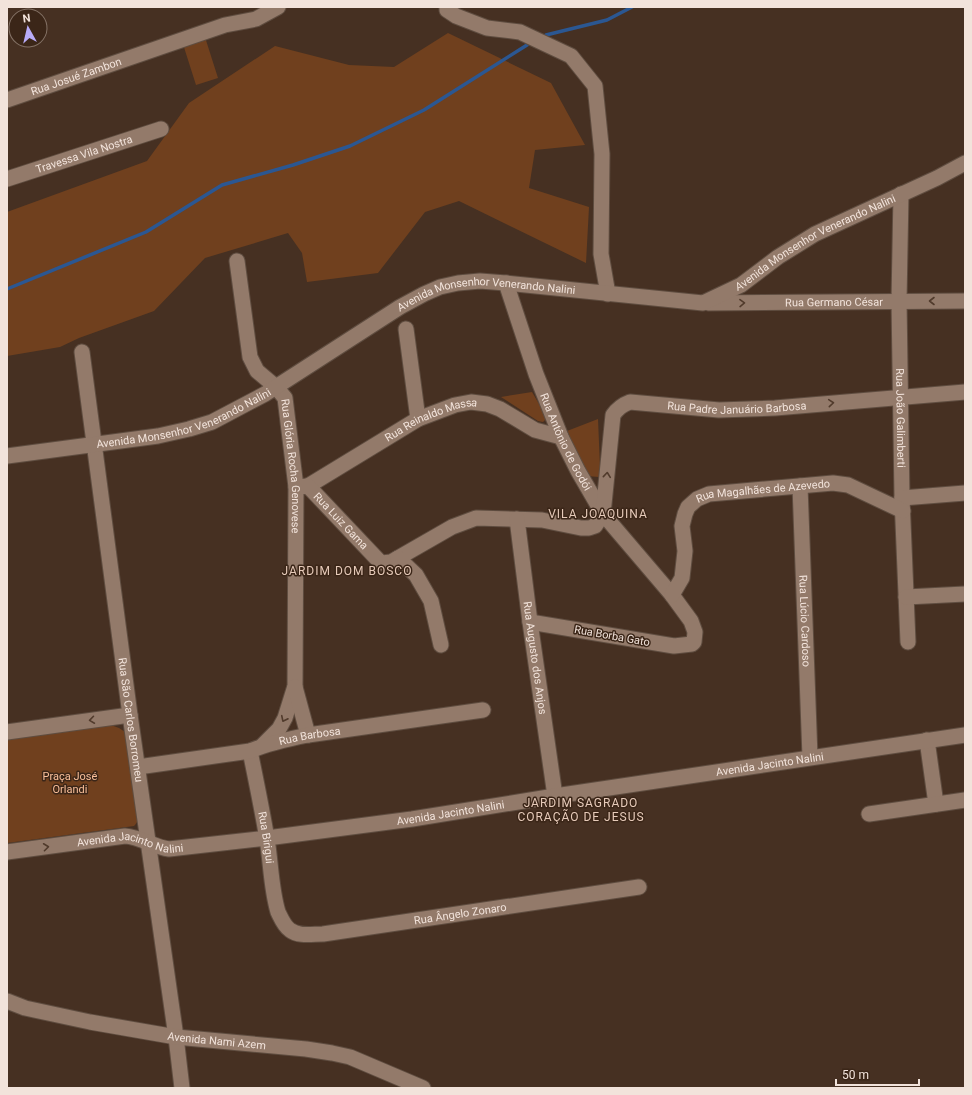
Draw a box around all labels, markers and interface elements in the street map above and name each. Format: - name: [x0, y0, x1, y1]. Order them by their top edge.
- north arrow: [8, 8, 48, 48]
- text: N: [22, 12, 32, 26]
- street label: Rua Josué Zambon: [29, 55, 123, 98]
- street label: Travessa Vila Nostra: [34, 132, 134, 176]
- street label: Avenida Monsenhor Venerando Nalini: [733, 192, 897, 293]
- street label: Avenida Monsenhor Venerando Nalini: [395, 274, 576, 314]
- street label: Rua Germano César: [785, 295, 883, 309]
- one-way arrow: [929, 297, 935, 305]
- one-way arrow: [739, 299, 745, 307]
- street label: Rua João Galimberti: [894, 368, 908, 468]
- street label: Avenida Monsenhor Venerando Nalini: [96, 385, 273, 451]
- street label: Rua Antônio de Godói: [538, 391, 594, 493]
- street label: Rua Reinaldo Massa: [382, 395, 478, 444]
- street label: Rua Glória Rocha Genovese: [279, 398, 303, 533]
- one-way arrow: [828, 398, 834, 407]
- street label: Rua Padre Januário Barbosa: [667, 399, 807, 417]
- one-way arrow: [602, 472, 611, 478]
- street label: Rua Magalhães de Azevedo: [694, 477, 831, 505]
- street label: Rua Luiz Gama: [311, 490, 371, 552]
- district label: VILA JOAQUINA: [548, 507, 648, 521]
- district label: JARDIM DOM BOSCO: [282, 564, 412, 578]
- street label: Rua Lúcio Cardoso: [797, 575, 813, 667]
- street label: Rua Augusto dos Anjos: [521, 601, 550, 715]
- street label: Rua Borba Gato: [573, 623, 651, 649]
- street label: Rua São Carlos Borromeu: [116, 657, 146, 783]
- one-way arrow: [281, 714, 289, 722]
- one-way arrow: [88, 715, 95, 724]
- street label: Rua Barbosa: [278, 724, 341, 748]
- street label: Avenida Jacinto Nalini: [715, 750, 825, 778]
- park label: Praça José Orlandi: [43, 770, 98, 796]
- district label: JARDIM SAGRADO CORAÇÃO DE JESUS: [517, 796, 645, 824]
- street label: Avenida Jacinto Nalini: [396, 798, 505, 827]
- street label: Rua Birigui: [256, 810, 277, 864]
- street label: Avenida Jacinto Nalini: [76, 829, 184, 855]
- one-way arrow: [43, 843, 49, 852]
- street label: Rua Ângelo Zonaro: [413, 900, 507, 927]
- street label: Avenida Nami Azem: [167, 1029, 267, 1052]
- scale bar: [836, 1061, 919, 1087]
- text: 50 m: [842, 1068, 869, 1082]

